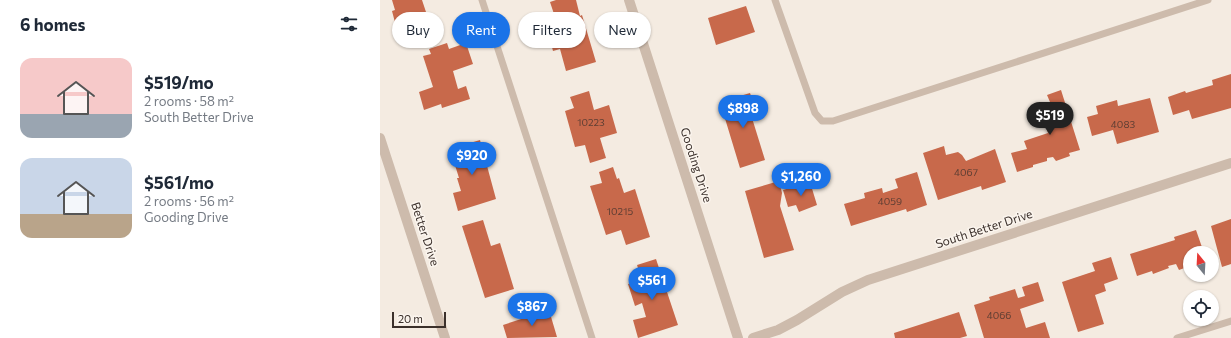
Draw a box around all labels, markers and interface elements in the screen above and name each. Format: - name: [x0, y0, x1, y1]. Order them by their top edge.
- chip: Buy: [392, 12, 444, 48]
- chip: Rent: [452, 12, 510, 48]
- chip: Filters: [518, 12, 586, 48]
- chip: New: [594, 12, 651, 48]
- icon: filters: [338, 13, 360, 35]
- text: 6 homes: [20, 14, 85, 35]
- text: $519/mo: [144, 72, 214, 93]
- icon: home: [52, 74, 100, 122]
- text: 2 rooms · 58 m²: [144, 93, 234, 109]
- pin: $898: [719, 95, 767, 129]
- text: $898: [727, 100, 759, 116]
- pin: $519: [1026, 102, 1074, 136]
- text: $519: [1036, 107, 1064, 123]
- text: South Better Drive: [144, 109, 254, 125]
- house number: 10223: [577, 116, 605, 128]
- house number: 4083: [1111, 118, 1135, 130]
- street label: Gooding Drive: [678, 126, 716, 204]
- pin: $920: [448, 142, 496, 176]
- text: $920: [456, 147, 488, 163]
- pin: $1,260: [768, 163, 834, 197]
- house number: 4067: [954, 166, 978, 178]
- text: $1,260: [781, 168, 821, 184]
- text: $561/mo: [144, 172, 214, 193]
- icon: home: [52, 174, 100, 222]
- text: 2 rooms · 56 m²: [144, 193, 234, 209]
- house number: 4059: [878, 195, 902, 207]
- street label: Better Drive: [409, 200, 443, 267]
- house number: 10215: [607, 205, 633, 217]
- street label: South Better Drive: [933, 206, 1034, 250]
- text: Gooding Drive: [144, 209, 228, 225]
- north arrow: [1183, 246, 1219, 282]
- map controls: [1183, 246, 1219, 326]
- pin: $561: [628, 267, 676, 301]
- text: $561: [638, 272, 666, 288]
- button: locate: [1183, 290, 1219, 326]
- pin: $867: [508, 293, 556, 327]
- text: $867: [517, 298, 547, 314]
- house number: 4066: [987, 309, 1011, 321]
- scale bar: [392, 310, 446, 329]
- text: 20 m: [398, 312, 423, 325]

